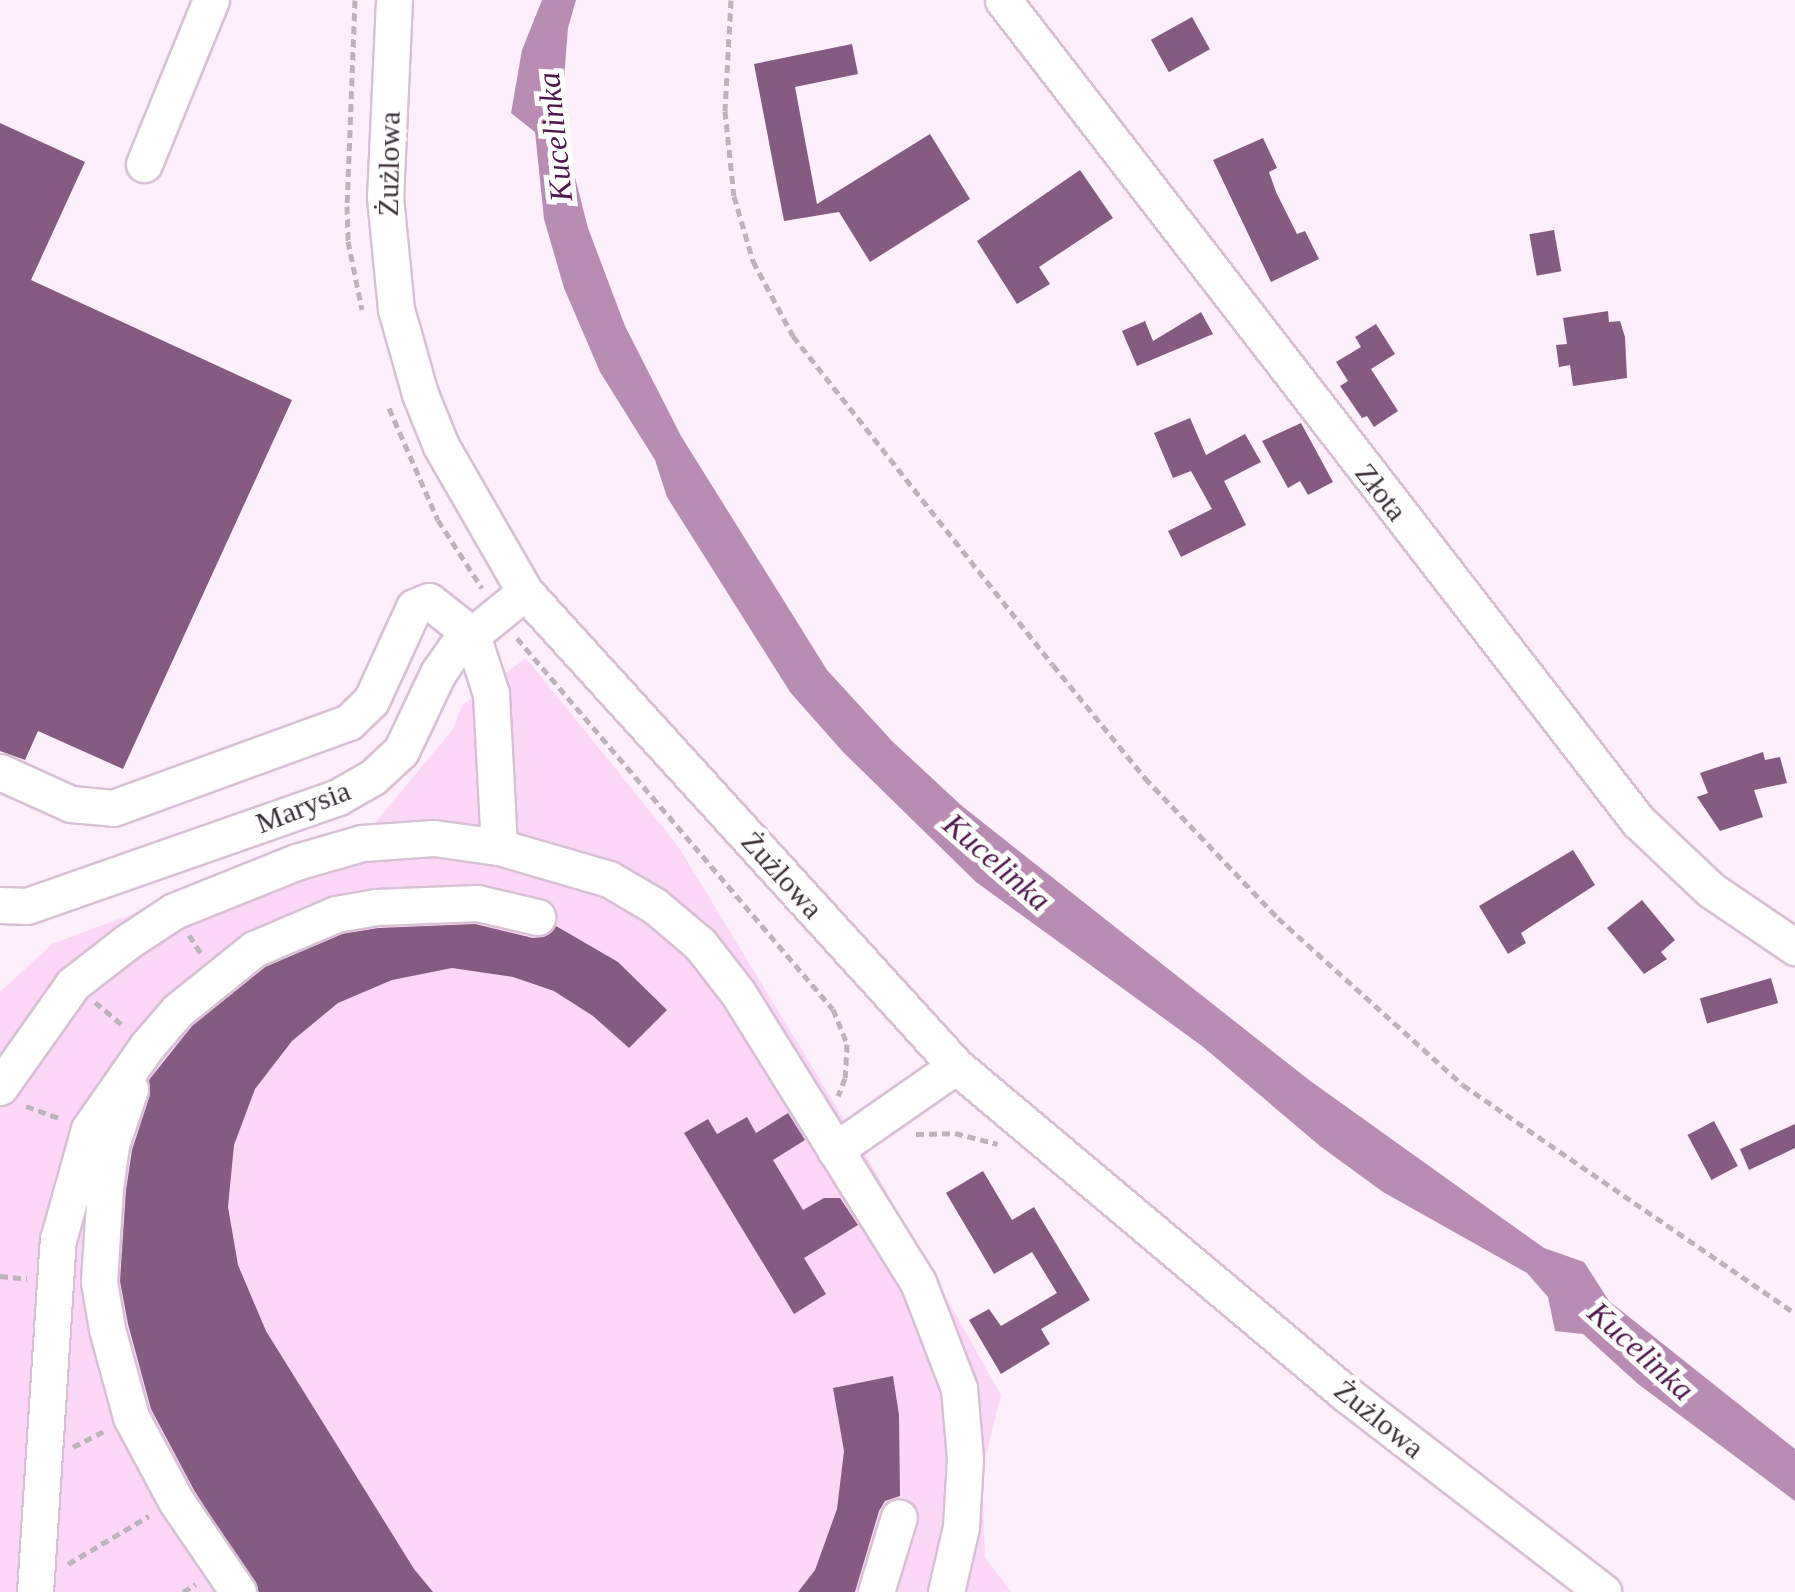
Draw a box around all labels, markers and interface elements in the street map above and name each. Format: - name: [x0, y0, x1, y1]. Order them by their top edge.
- water label: Kucelinka: [529, 70, 581, 204]
- street label: Żużlowa: [370, 111, 408, 217]
- street label: Złota: [1347, 456, 1415, 528]
- street label: Marysia: [251, 773, 355, 841]
- water label: Kucelinka: [935, 805, 1059, 919]
- street label: Żużlowa: [734, 824, 830, 926]
- water label: Kucelinka: [1580, 1293, 1702, 1409]
- street label: Żużlowa: [1327, 1372, 1431, 1466]

